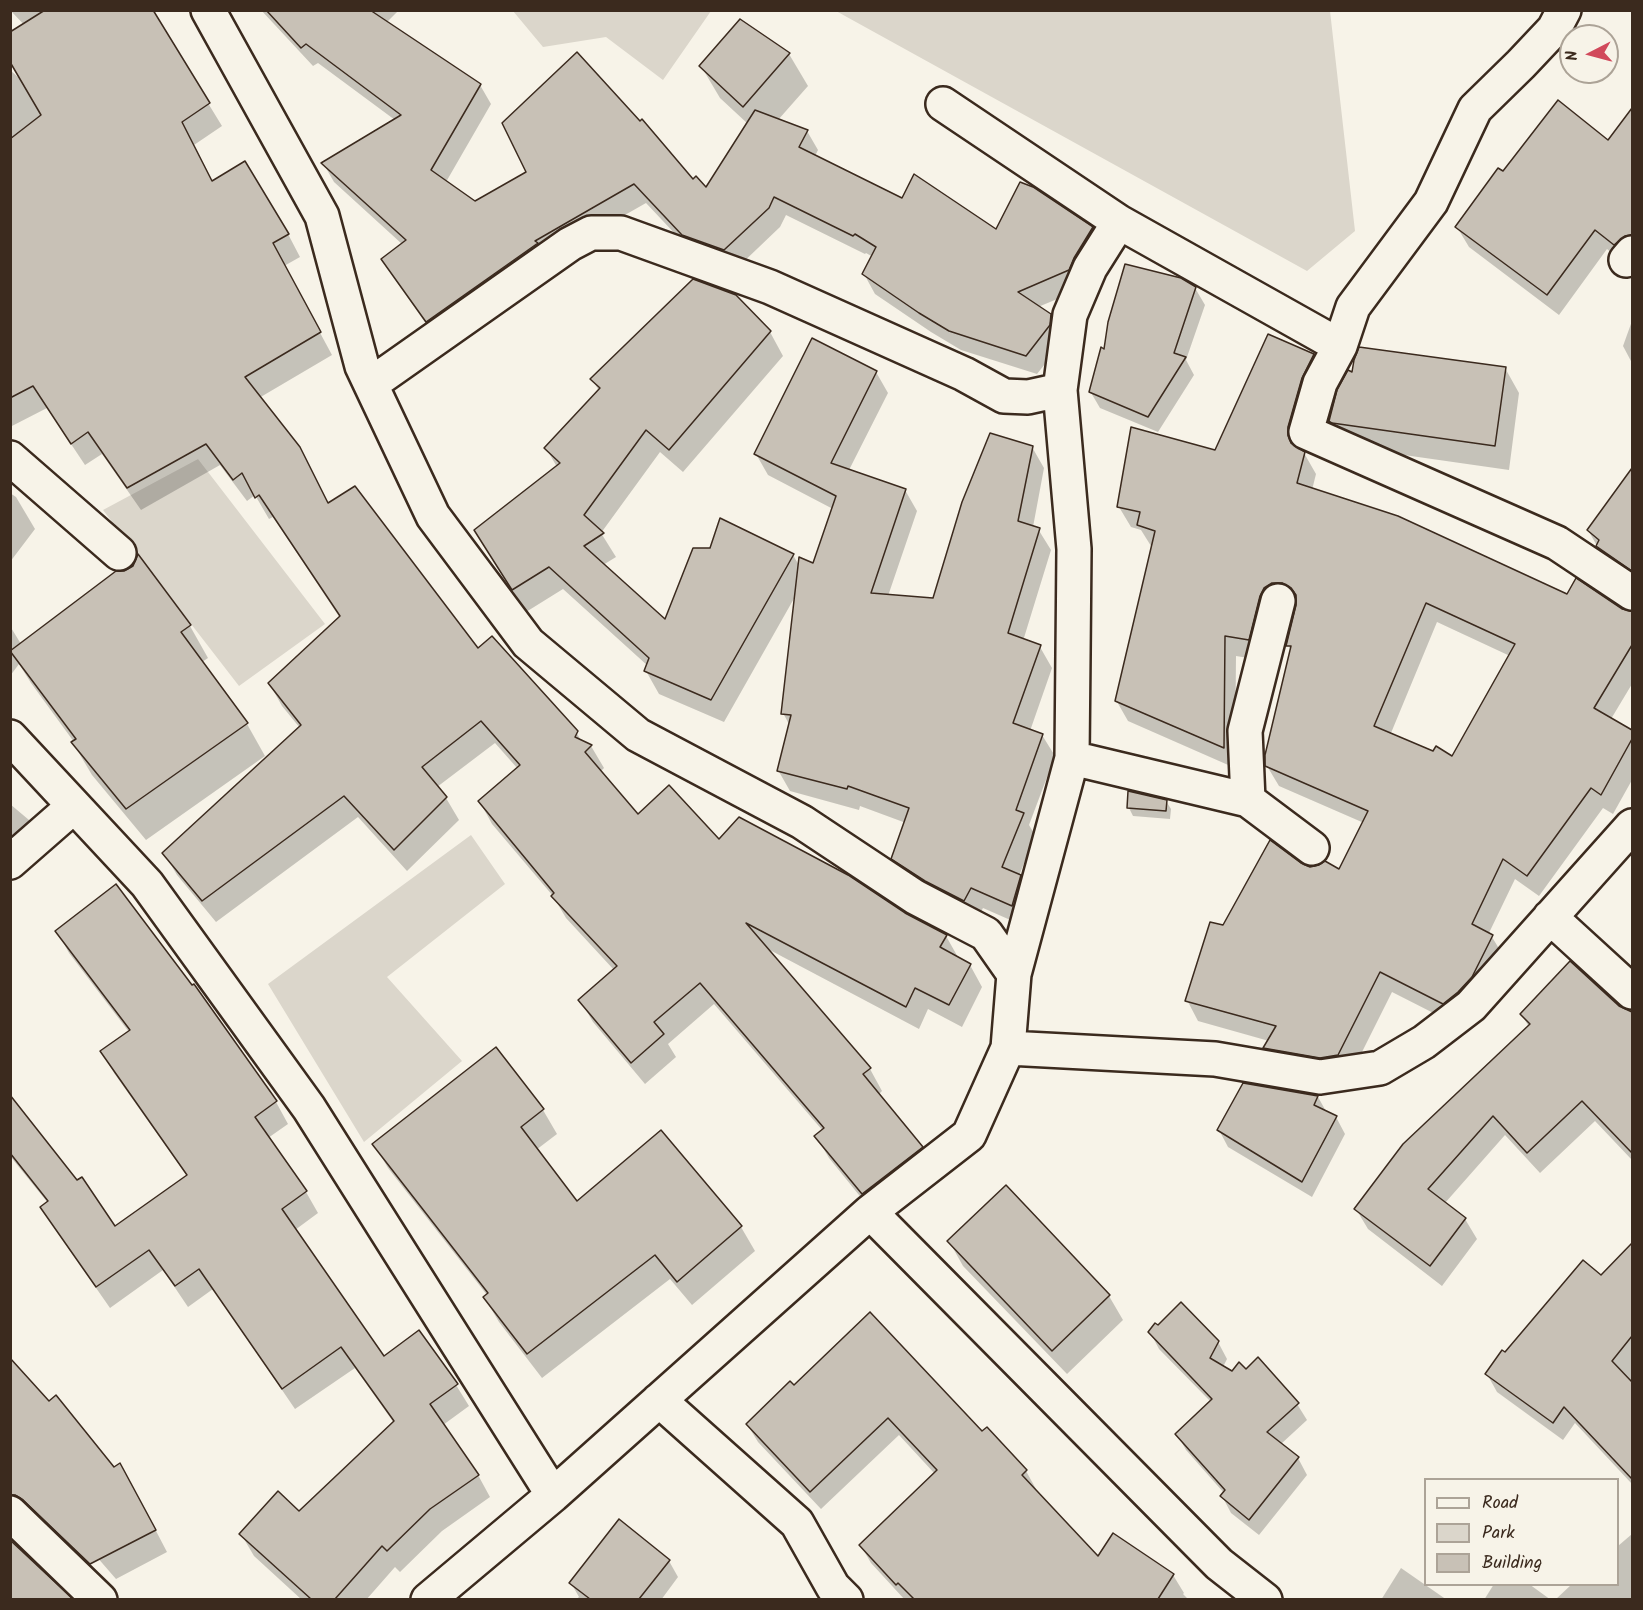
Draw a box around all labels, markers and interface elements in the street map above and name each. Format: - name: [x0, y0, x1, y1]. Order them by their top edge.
- north arrow: [1559, 24, 1619, 84]
- text: N: [1560, 49, 1586, 62]
- legend: [1424, 1478, 1619, 1586]
- text: Road: [1482, 1489, 1518, 1518]
- text: Park: [1482, 1519, 1515, 1548]
- text: Building: [1482, 1549, 1542, 1578]

